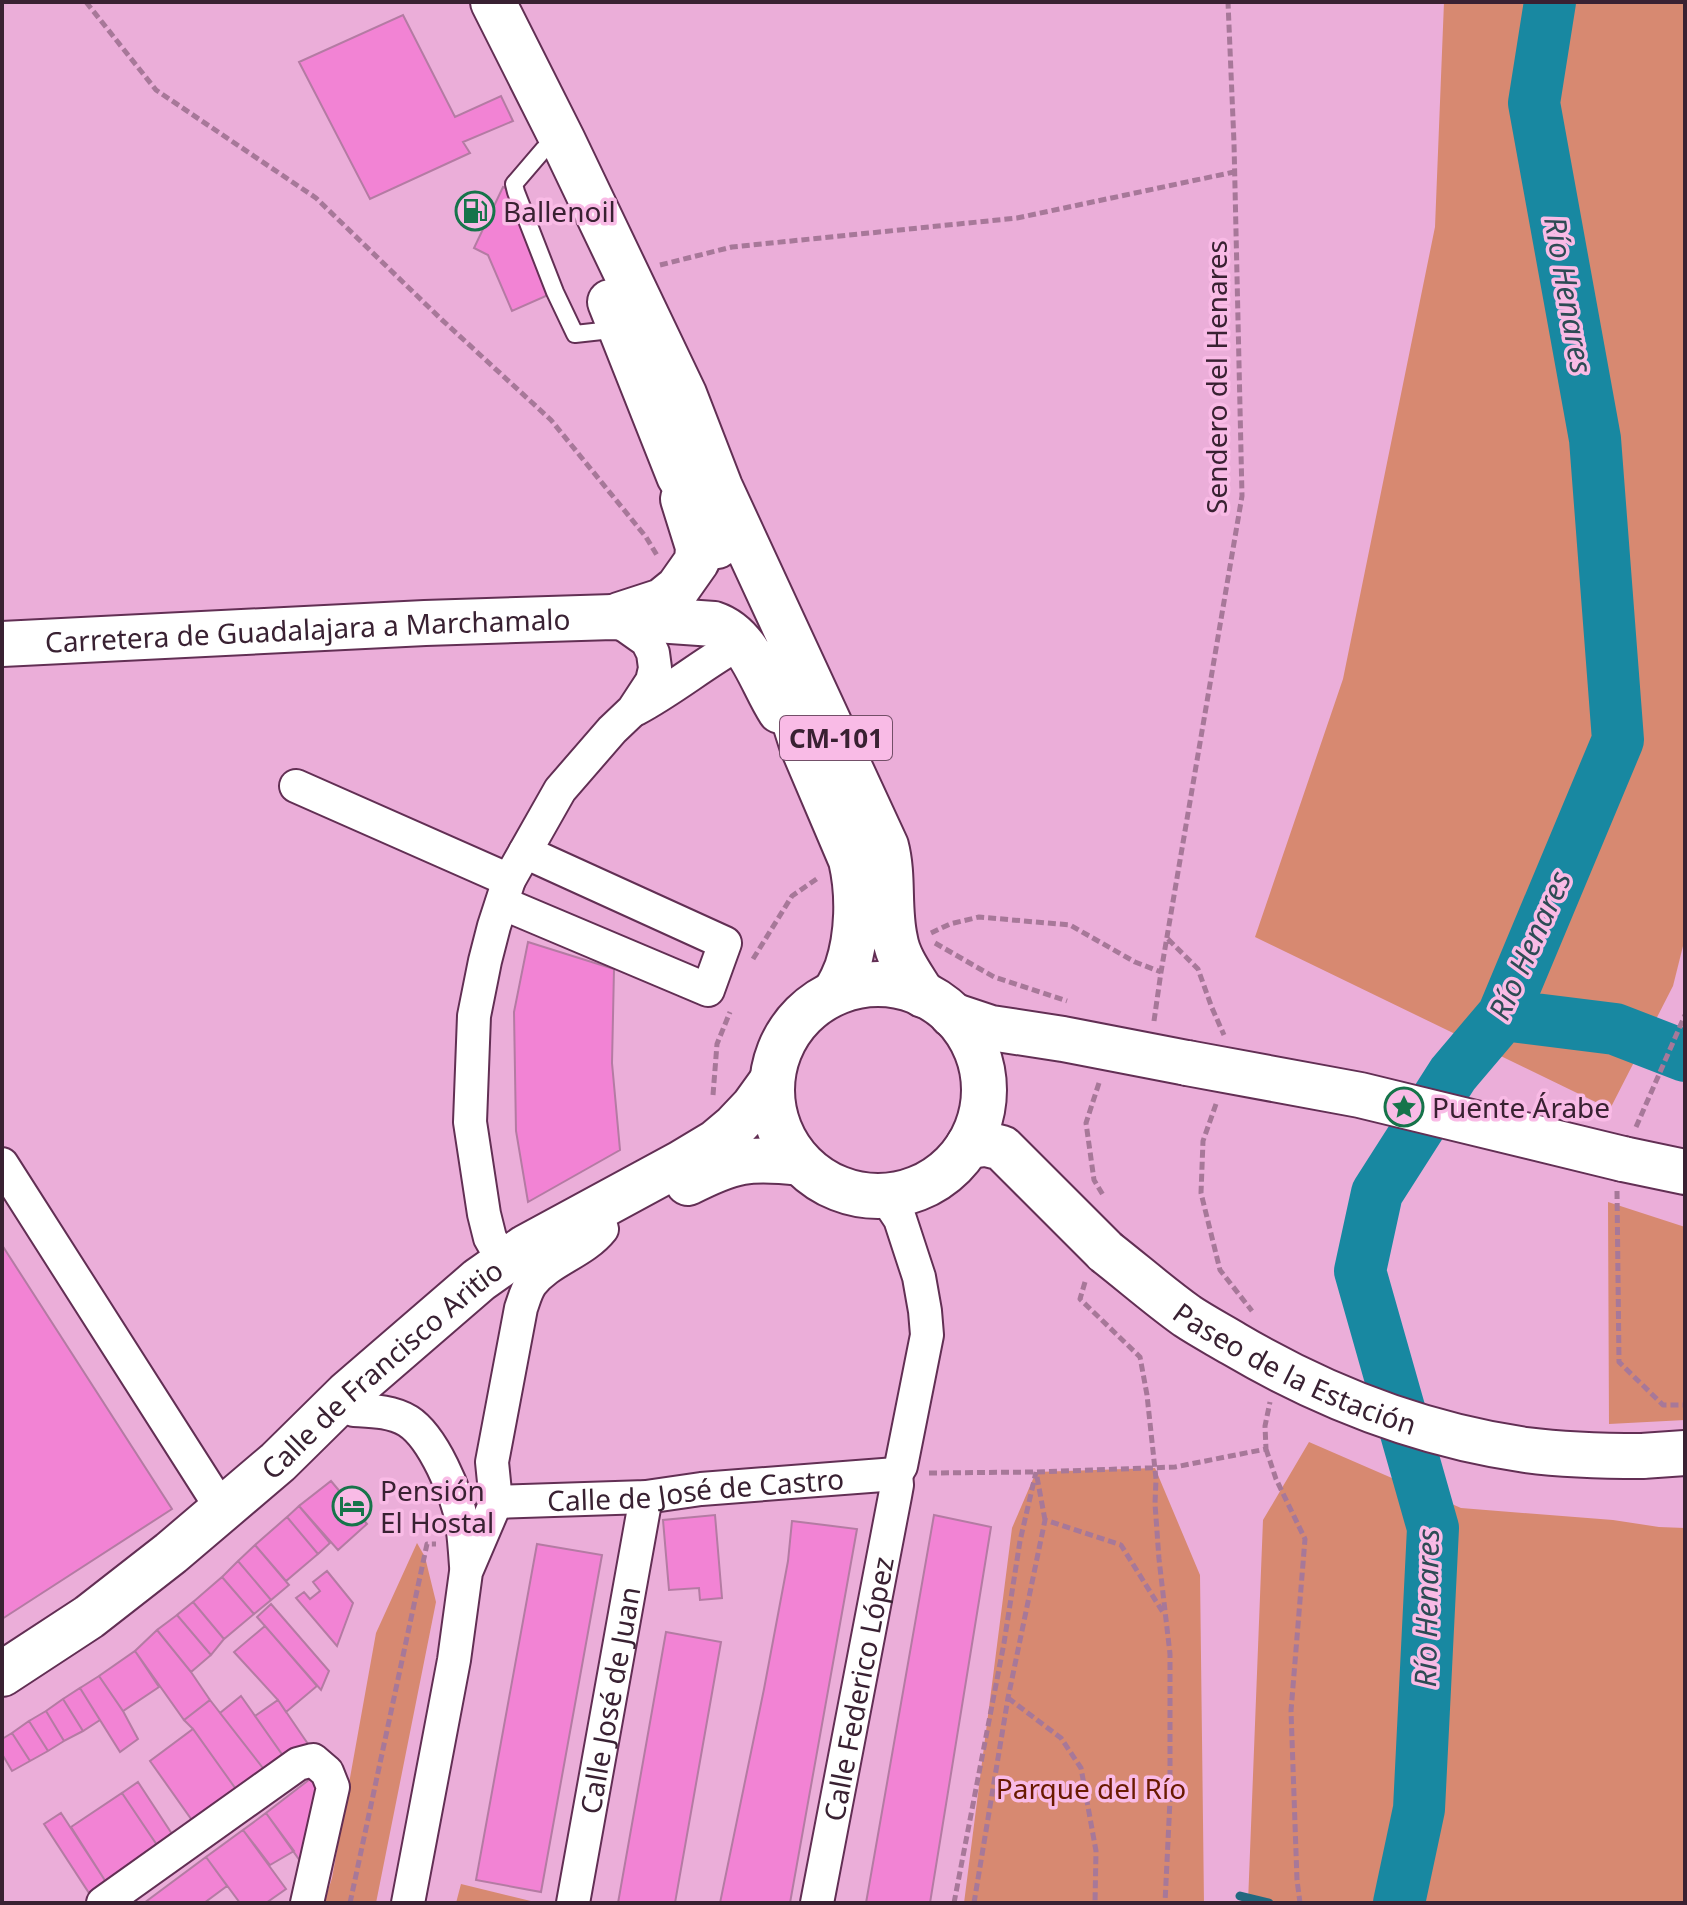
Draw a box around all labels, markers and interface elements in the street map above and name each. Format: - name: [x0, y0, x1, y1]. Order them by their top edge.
- fuel station icon: Ballenoil: [454, 190, 496, 232]
- place label: Ballenoil: [503, 192, 616, 230]
- water label: Río Henares: [1535, 213, 1603, 377]
- street label: Sendero del Henares: [1197, 240, 1235, 514]
- street label: Carretera de Guadalajara a Marchamalo: [44, 599, 571, 661]
- road number: CM-101: [780, 716, 892, 760]
- water label: Río Henares: [1478, 864, 1580, 1026]
- place icon: Puente Árabe: [1383, 1086, 1425, 1128]
- place label: Puente Árabe: [1432, 1088, 1610, 1126]
- street label: Calle de Francisco Aritio: [253, 1250, 510, 1487]
- street label: Paseo de la Estación: [1166, 1293, 1421, 1443]
- street label: Calle de José de Castro: [547, 1459, 845, 1519]
- place label: Pensión El Hostal: [380, 1471, 494, 1541]
- hotel icon: Pensión El Hostal: [331, 1485, 373, 1527]
- water label: Río Henares: [1404, 1528, 1448, 1688]
- street label: Calle Federico López: [814, 1554, 902, 1824]
- street label: Calle José de Juan: [570, 1584, 649, 1817]
- park label: Parque del Río: [996, 1769, 1186, 1807]

